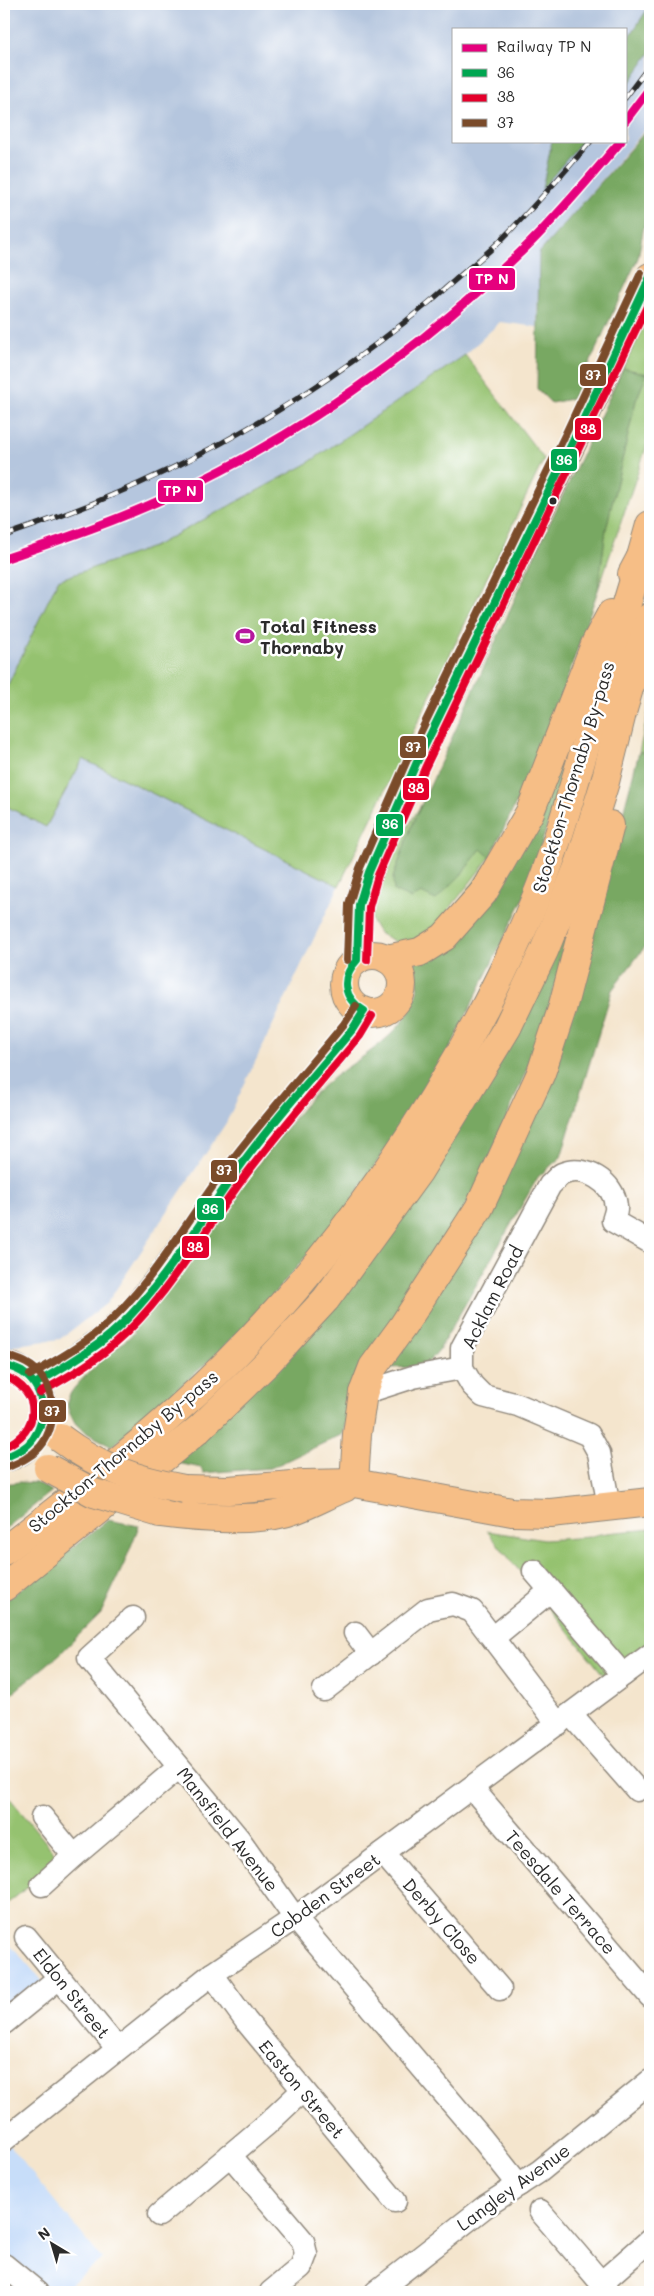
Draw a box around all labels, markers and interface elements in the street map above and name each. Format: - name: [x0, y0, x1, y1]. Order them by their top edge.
- legend: [452, 28, 626, 142]
- text: Railway TP N: [497, 36, 591, 56]
- text: 36: [497, 62, 515, 82]
- text: 38: [497, 86, 515, 106]
- text: 37: [497, 112, 514, 132]
- line badge: TP N: [468, 267, 516, 291]
- text: TP N: [475, 269, 509, 288]
- line badge: 37: [579, 363, 607, 387]
- text: 37: [585, 365, 601, 384]
- line badge: 38: [574, 417, 602, 441]
- text: 38: [579, 419, 597, 438]
- line badge: 36: [550, 448, 578, 472]
- text: 36: [556, 450, 572, 469]
- line badge: TP N: [157, 479, 204, 503]
- text: TP N: [163, 481, 197, 500]
- unlabelled marker: [548, 496, 558, 506]
- place label: Total Fitness Thornaby: [260, 614, 377, 659]
- sports icon: Total Fitness Thornaby: [234, 625, 256, 647]
- street label: Stockton-Thornaby By-pass: [526, 658, 620, 896]
- line badge: 37: [399, 735, 427, 759]
- text: 37: [405, 737, 421, 756]
- line badge: 38: [402, 777, 430, 801]
- text: 38: [407, 778, 425, 797]
- line badge: 36: [375, 813, 404, 837]
- text: 36: [382, 814, 398, 833]
- line badge: 37: [210, 1159, 238, 1183]
- text: 37: [216, 1160, 232, 1179]
- line badge: 36: [196, 1197, 225, 1221]
- text: 36: [202, 1199, 218, 1218]
- line badge: 38: [181, 1235, 210, 1259]
- text: 38: [186, 1237, 204, 1256]
- street label: Acklam Road: [456, 1241, 528, 1353]
- street label: Stockton-Thornaby By-pass: [23, 1364, 223, 1538]
- line badge: 37: [38, 1399, 67, 1423]
- text: 37: [44, 1401, 60, 1420]
- street label: Mansfield Avenue: [172, 1762, 284, 1896]
- street label: Teesdale Terrace: [500, 1825, 622, 1959]
- street label: Cobden Street: [265, 1847, 385, 1943]
- street label: Derby Close: [398, 1873, 486, 1969]
- street label: Eldon Street: [28, 1943, 116, 2043]
- street label: Easton Street: [254, 2035, 350, 2143]
- street label: Langley Avenue: [452, 2138, 574, 2236]
- north arrow: [28, 2218, 78, 2268]
- text: N: [34, 2223, 54, 2244]

